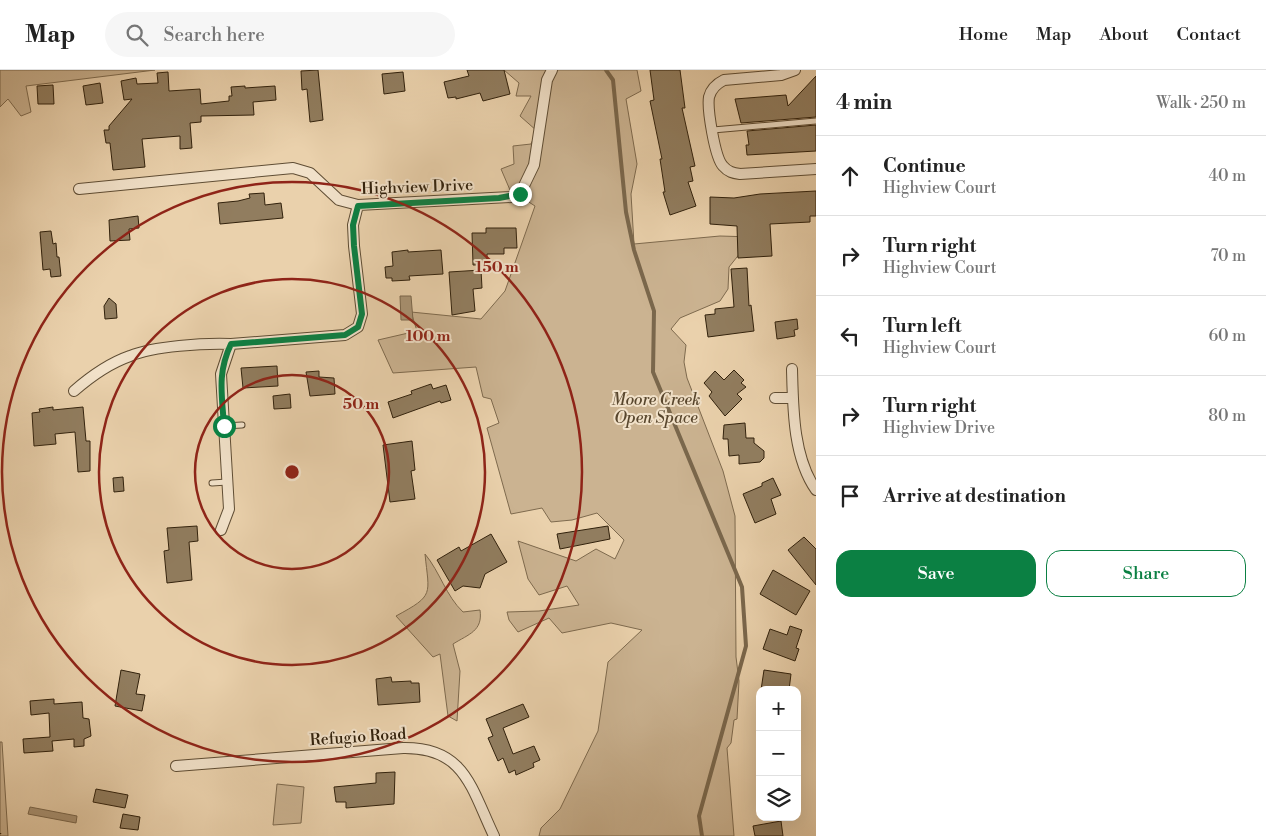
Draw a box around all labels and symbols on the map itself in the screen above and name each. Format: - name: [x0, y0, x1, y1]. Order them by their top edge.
- street label: Highview Drive: [361, 175, 473, 199]
- route end: [509, 183, 532, 206]
- text: 150 m: [475, 258, 519, 277]
- text: 100 m: [406, 327, 451, 346]
- park label: Moore Creek Open Space: [612, 390, 700, 428]
- text: 50 m: [343, 395, 379, 414]
- route start: [213, 415, 236, 438]
- centre of rings: [283, 463, 301, 481]
- street label: Refugio Road: [309, 724, 407, 750]

